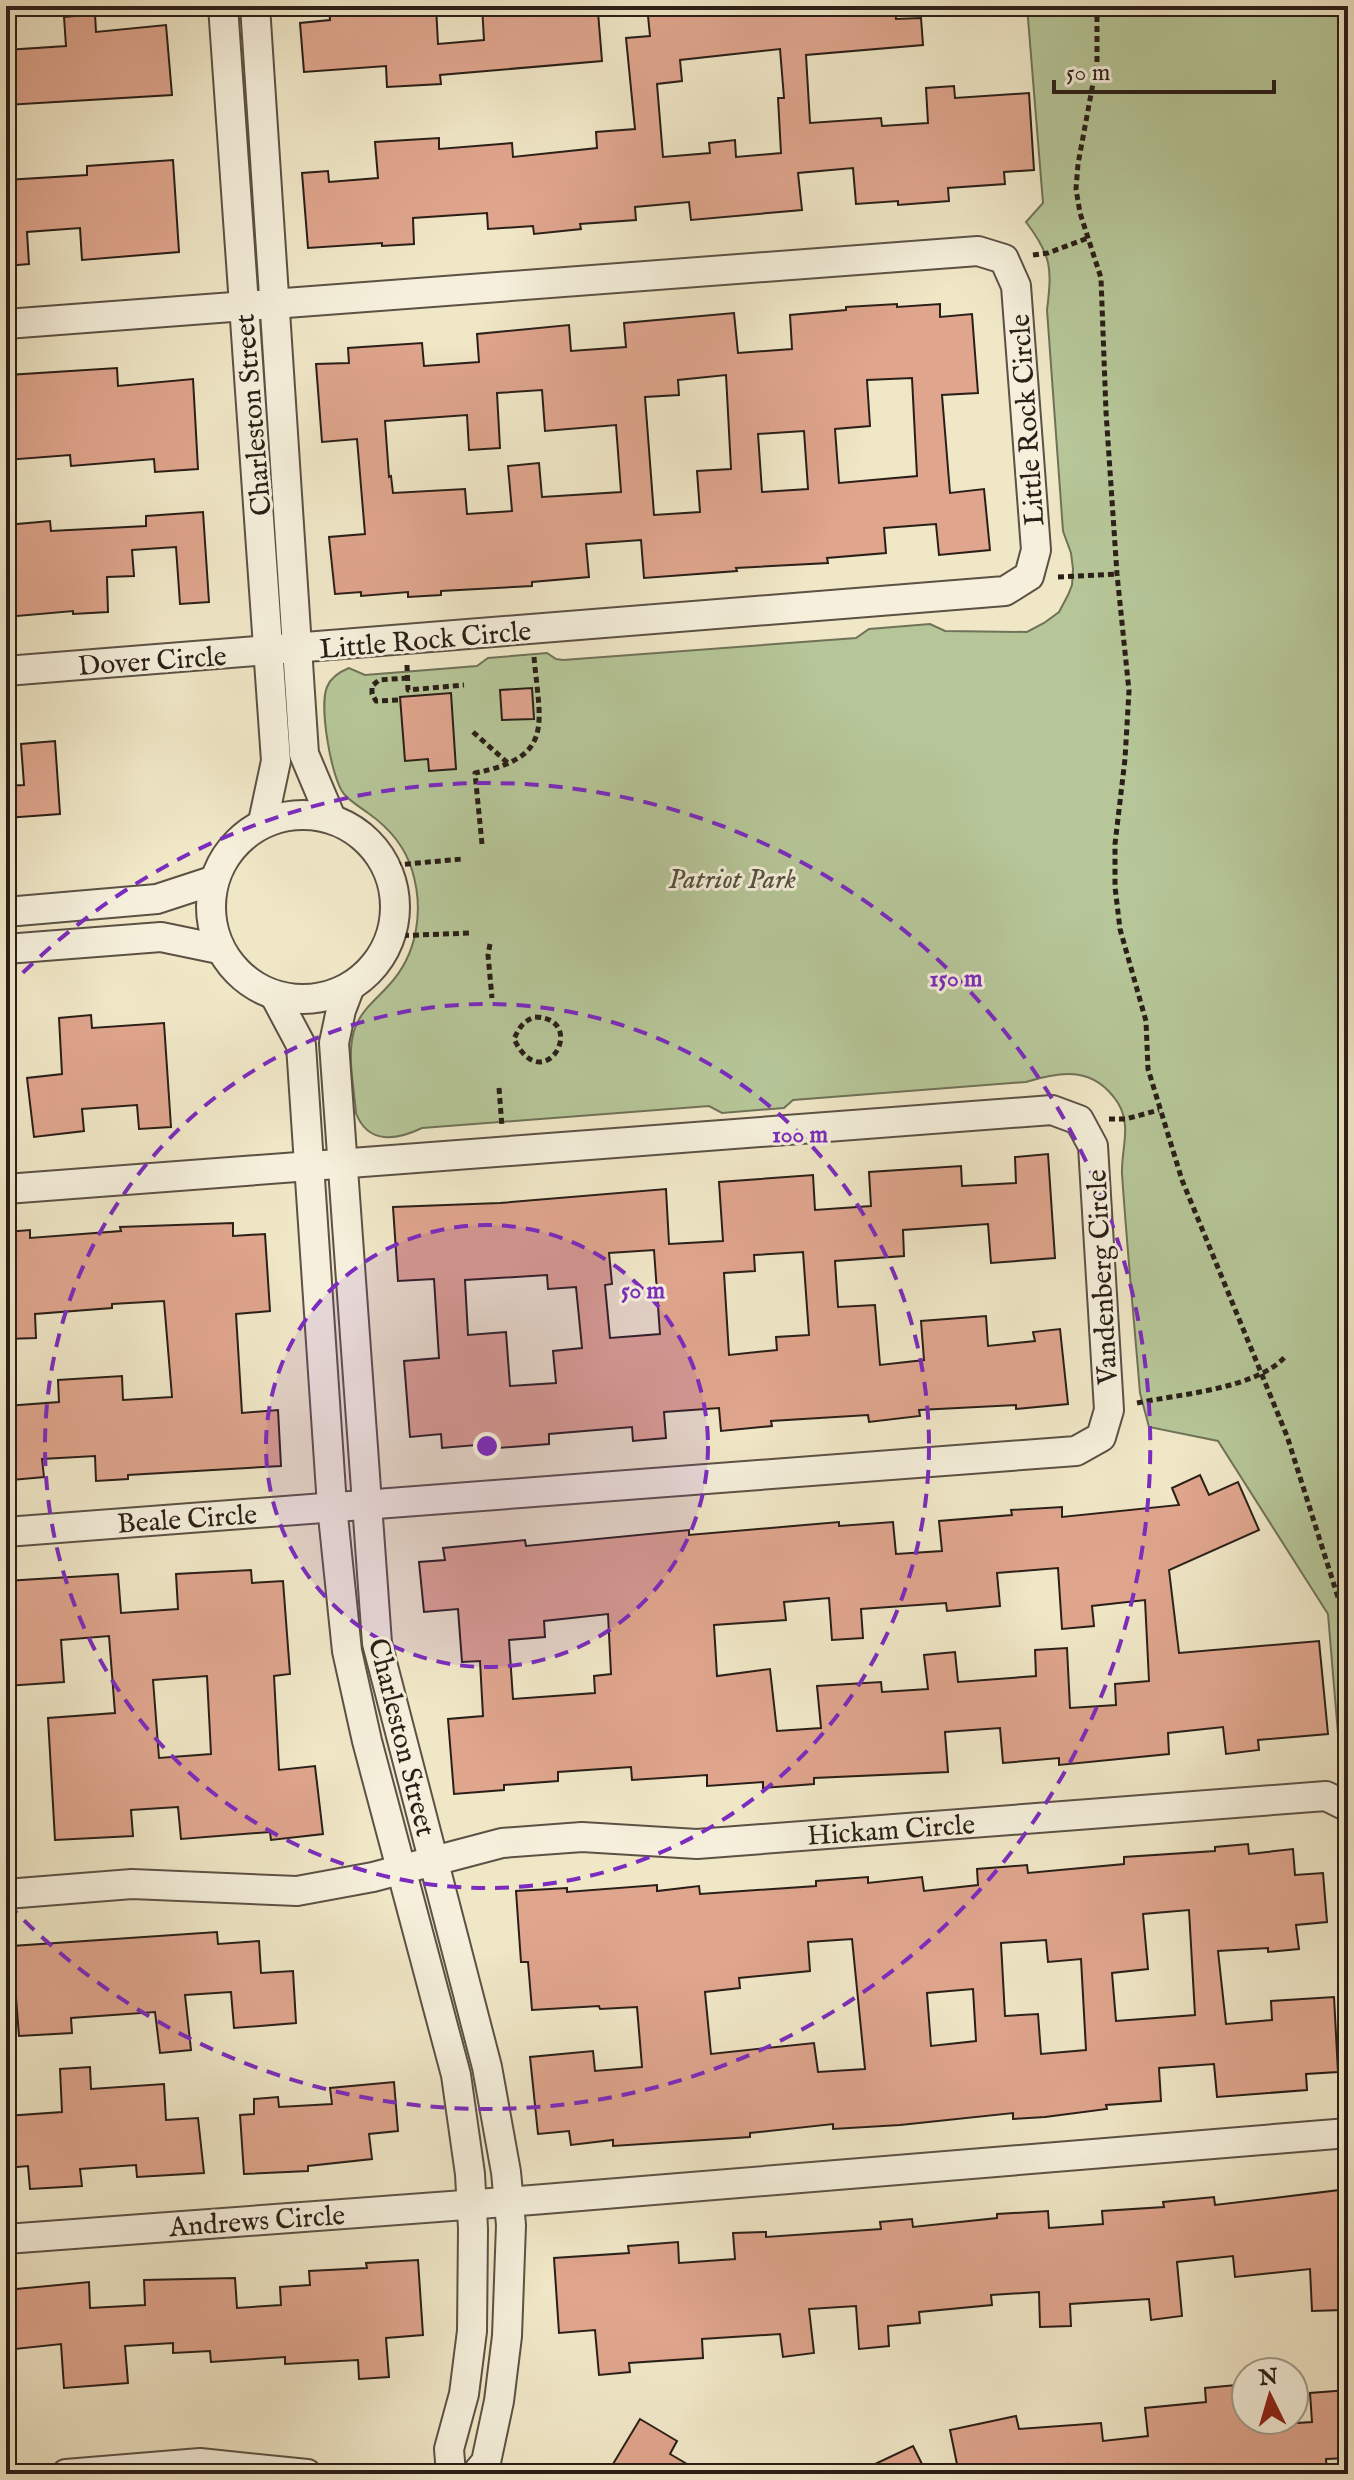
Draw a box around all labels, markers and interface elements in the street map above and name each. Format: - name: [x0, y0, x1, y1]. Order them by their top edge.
- scale bar: [1054, 44, 1274, 94]
- text: 50 m: [1066, 58, 1110, 89]
- street label: Charleston Street: [228, 312, 281, 517]
- street label: Little Rock Circle: [1004, 312, 1053, 527]
- street label: Little Rock Circle: [318, 615, 533, 668]
- street label: Dover Circle: [77, 640, 228, 685]
- park label: Patriot Park: [668, 863, 796, 898]
- text: 150 m: [929, 964, 983, 995]
- text: 100 m: [772, 1120, 829, 1151]
- street label: Vandenberg Circle: [1080, 1168, 1127, 1386]
- text: 50 m: [621, 1276, 666, 1307]
- centre of rings: [473, 1432, 501, 1460]
- street label: Beale Circle: [116, 1498, 258, 1543]
- street label: Charleston Street: [359, 1635, 442, 1841]
- street label: Hickam Circle: [806, 1808, 977, 1855]
- street label: Andrews Circle: [167, 2199, 346, 2246]
- north arrow: [1230, 2356, 1310, 2436]
- text: N: [1257, 2363, 1279, 2393]

